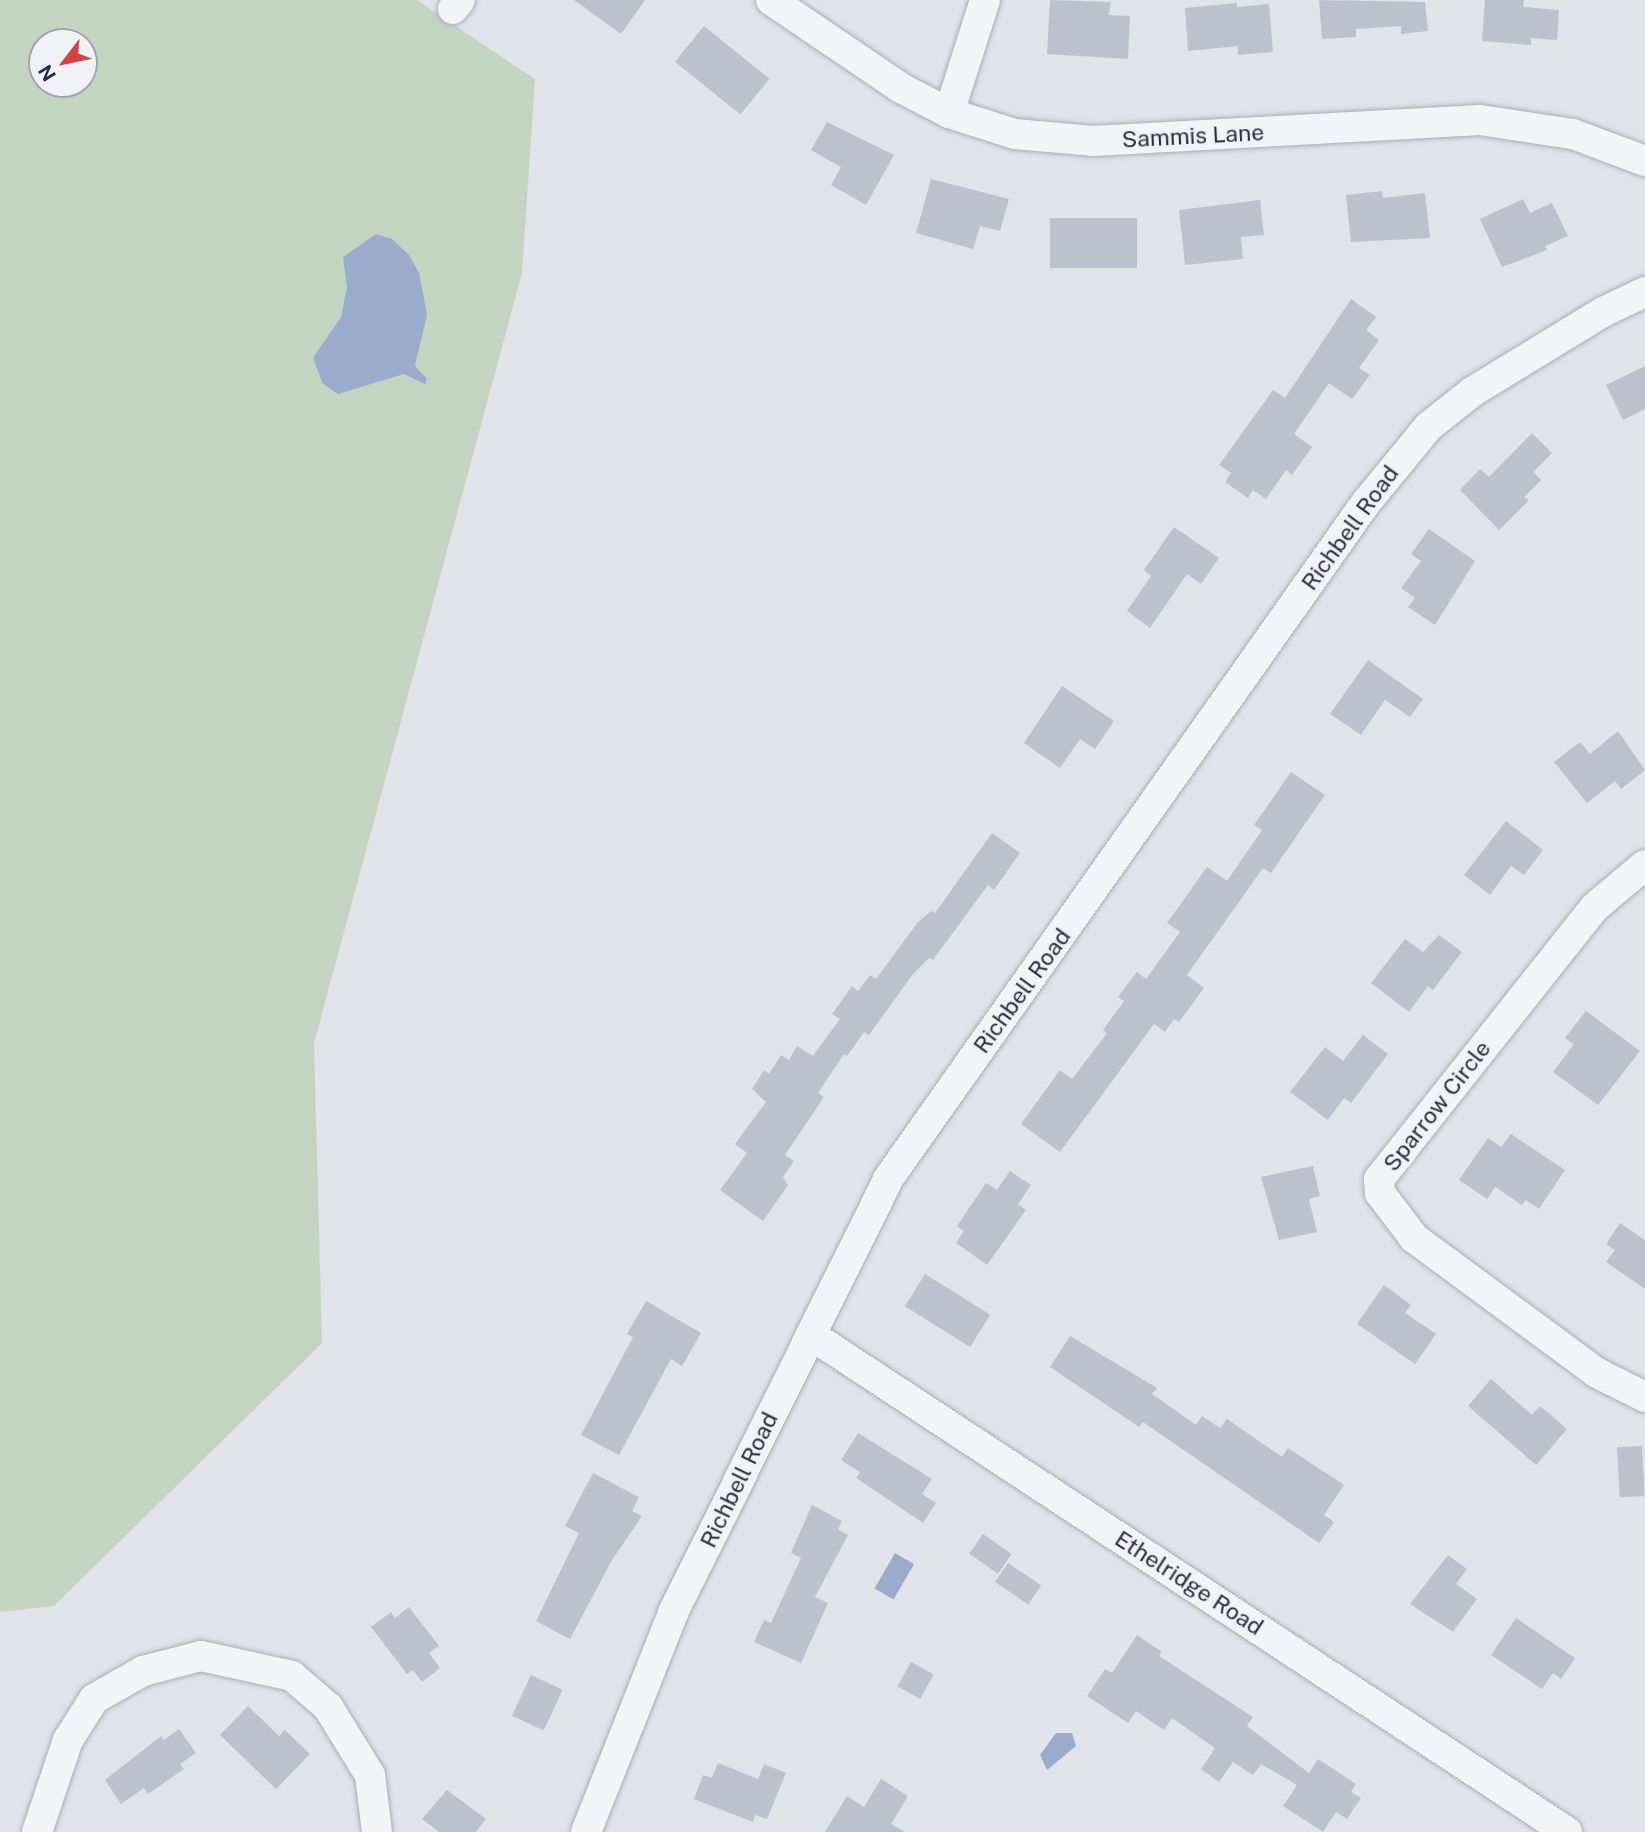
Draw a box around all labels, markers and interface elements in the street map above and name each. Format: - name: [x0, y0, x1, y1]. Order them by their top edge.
- north arrow: [28, 28, 98, 98]
- text: N: [34, 61, 60, 85]
- street label: Sammis Lane: [1121, 118, 1265, 154]
- street label: Richbell Road: [1296, 460, 1404, 596]
- street label: Richbell Road: [968, 923, 1076, 1059]
- street label: Sparrow Circle: [1377, 1035, 1497, 1177]
- street label: Richbell Road: [694, 1408, 784, 1552]
- street label: Ethelridge Road: [1110, 1525, 1268, 1641]

